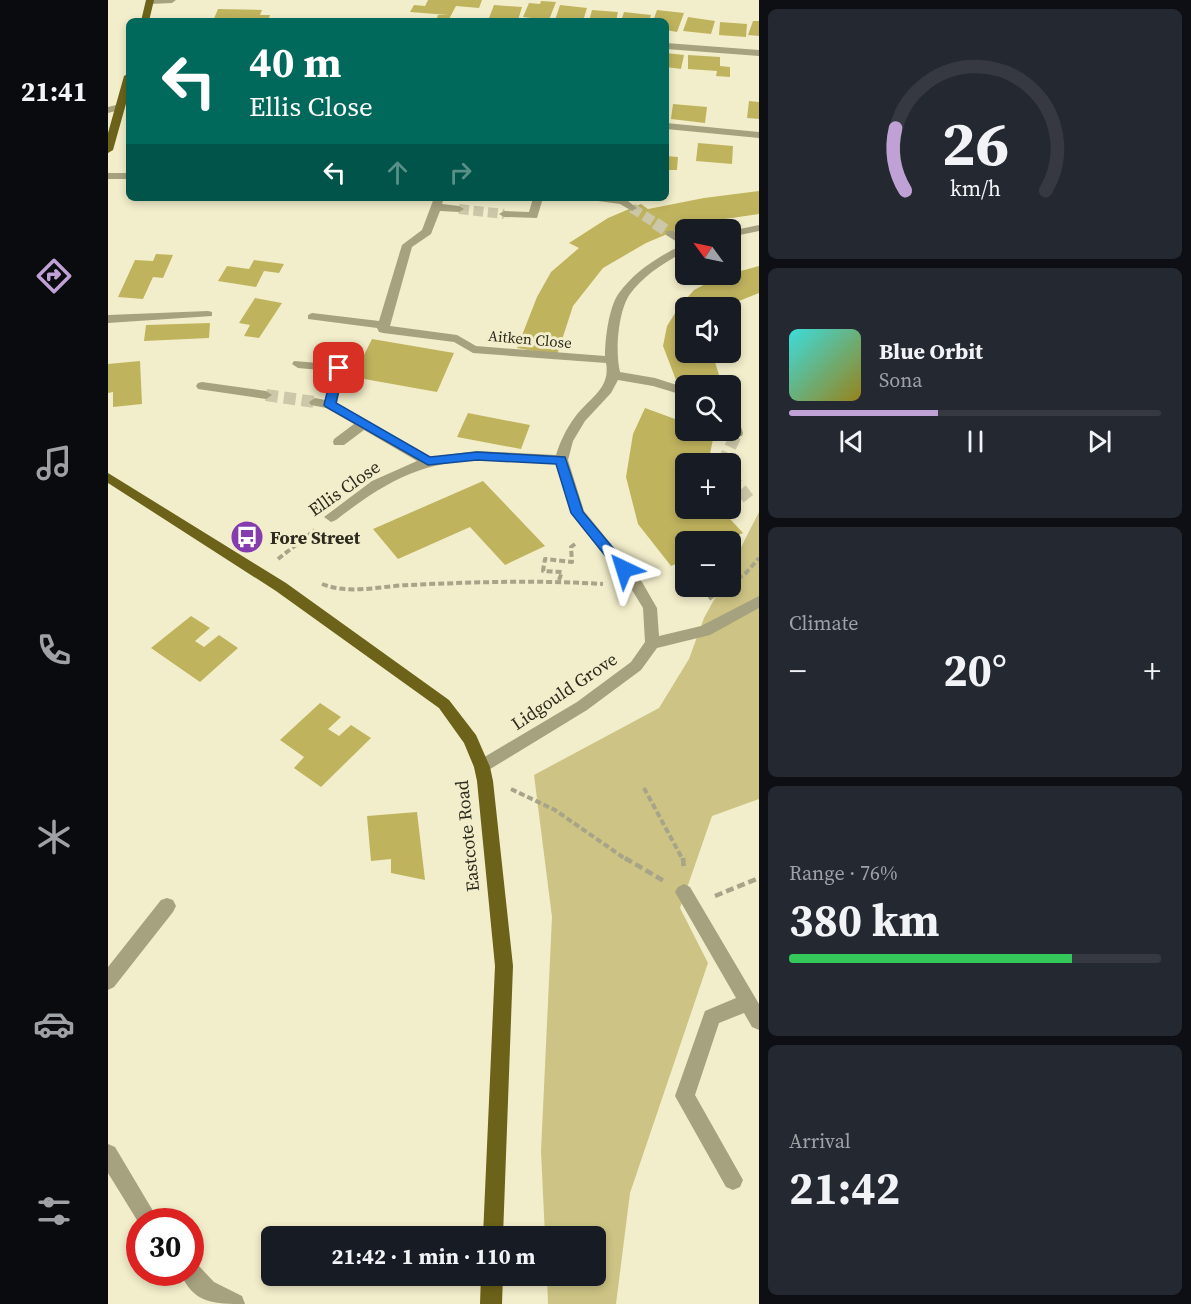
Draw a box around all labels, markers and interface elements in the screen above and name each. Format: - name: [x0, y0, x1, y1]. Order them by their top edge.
- text: 40 m: [249, 33, 342, 91]
- icon: left: [150, 42, 228, 120]
- text: 21:41: [21, 73, 87, 110]
- text: Ellis Close: [249, 88, 373, 125]
- text: 26: [941, 100, 1009, 186]
- icon: left: [318, 156, 351, 189]
- icon: ahead: [381, 156, 414, 189]
- icon: right: [444, 156, 477, 189]
- text: km/h: [949, 174, 1001, 203]
- north arrow: [675, 219, 741, 285]
- map controls: [675, 219, 741, 597]
- icon: directions: [33, 255, 75, 297]
- button: sound: [675, 297, 741, 363]
- street label: Aitken Close: [487, 325, 573, 353]
- text: Blue Orbit: [879, 336, 983, 366]
- pin: [313, 342, 364, 393]
- icon: arrive: [322, 351, 355, 384]
- text: Sona: [879, 366, 923, 394]
- button: search: [675, 375, 741, 441]
- icon: previous: [835, 425, 868, 458]
- icon: pause: [959, 425, 992, 458]
- icon: next: [1083, 425, 1116, 458]
- icon: music: [33, 442, 75, 484]
- button: +: [675, 453, 741, 519]
- street label: Ellis Close: [303, 454, 385, 522]
- bus stop icon: Fore Street: [229, 519, 265, 555]
- place label: Fore Street: [270, 525, 361, 550]
- button: −: [675, 531, 741, 597]
- position arrow: [592, 537, 656, 601]
- text: Climate: [789, 609, 858, 637]
- icon: phone: [33, 629, 75, 671]
- text: 20°: [943, 639, 1007, 701]
- street label: Lidgould Grove: [506, 646, 622, 736]
- text: −: [789, 648, 807, 693]
- text: +: [1143, 648, 1161, 693]
- street label: Eastcote Road: [449, 779, 485, 893]
- icon: climate: [33, 816, 75, 858]
- text: Range · 76%: [789, 859, 898, 887]
- text: 380 km: [789, 889, 940, 951]
- icon: car: [33, 1003, 75, 1045]
- text: Arrival: [789, 1127, 851, 1155]
- text: 21:42: [789, 1157, 900, 1219]
- icon: filters: [33, 1190, 75, 1232]
- speed limit sign: 30: [126, 1208, 204, 1286]
- text: 21:42 · 1 min · 110 m: [332, 1241, 535, 1271]

